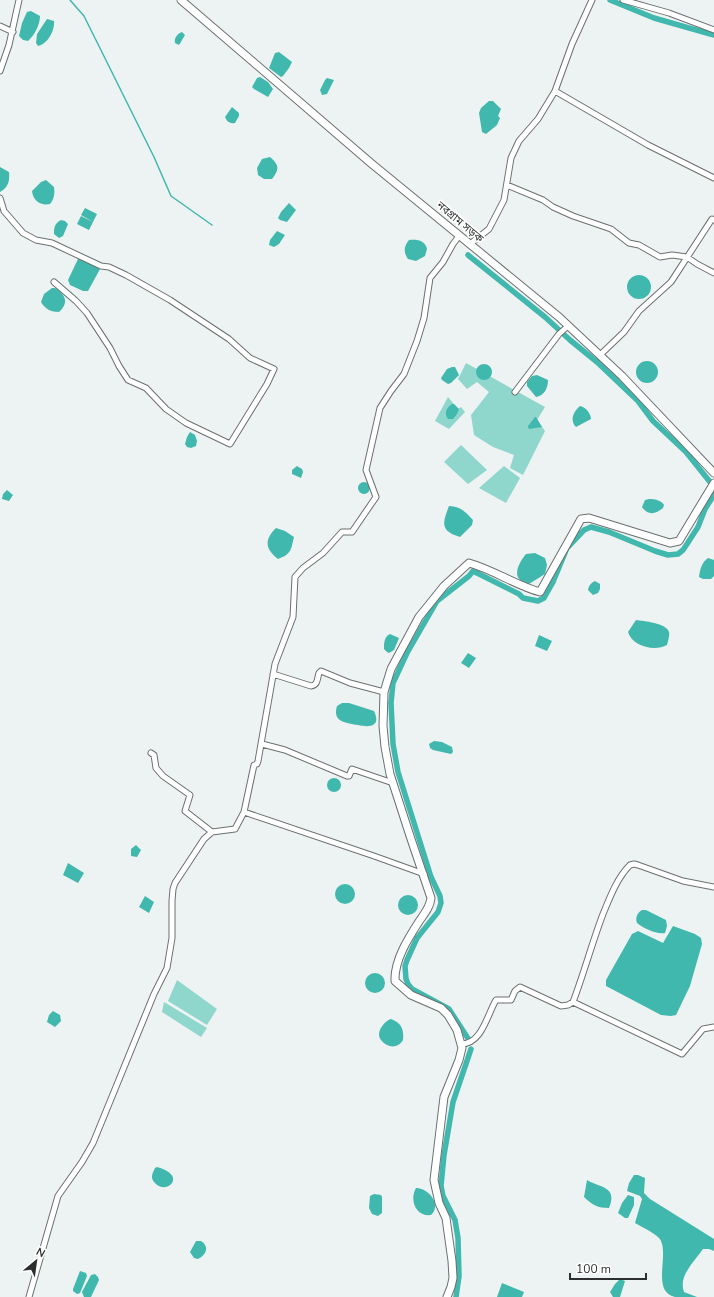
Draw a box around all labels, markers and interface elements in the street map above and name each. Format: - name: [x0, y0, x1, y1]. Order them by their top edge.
- street label: নবগ্রাম সড়ক: [433, 197, 487, 246]
- north arrow: [16, 1241, 56, 1281]
- text: N: [33, 1244, 48, 1261]
- scale bar: [570, 1255, 646, 1281]
- text: 100 m: [576, 1261, 611, 1277]

